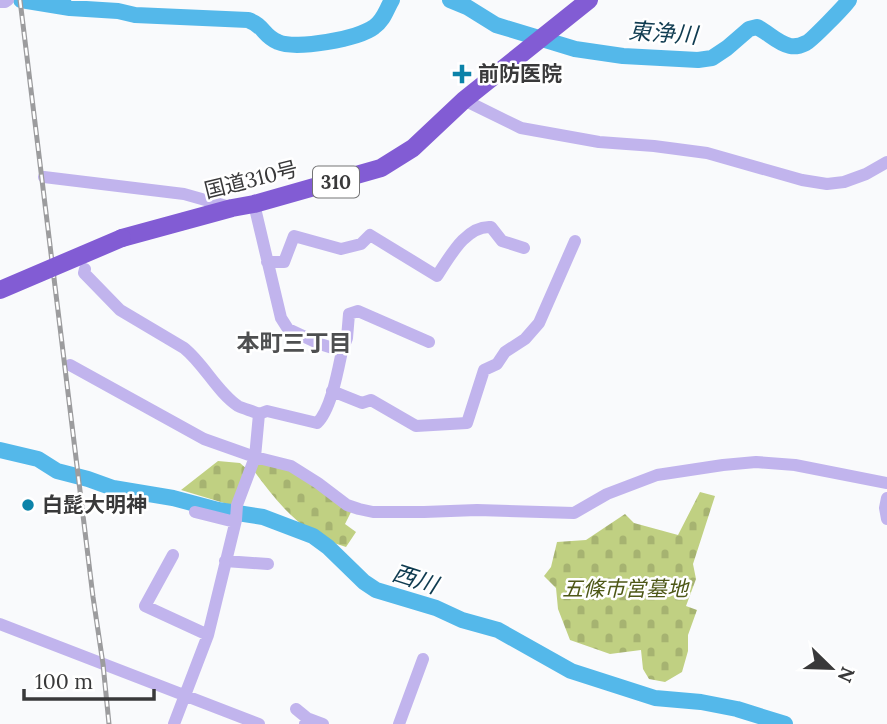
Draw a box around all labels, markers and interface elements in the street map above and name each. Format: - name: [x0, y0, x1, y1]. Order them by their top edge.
- water label: 東浄川: [628, 16, 701, 50]
- place label: 前防医院: [478, 60, 562, 87]
- marker: 前防医院: [452, 64, 472, 84]
- street label: 国道310号: [201, 155, 300, 204]
- road number: 310: [313, 166, 359, 198]
- district label: 本町三丁目: [237, 328, 352, 357]
- place label: 白髭大明神: [42, 491, 147, 518]
- marker: 白髭大明神: [20, 497, 36, 513]
- water label: 西川: [389, 558, 444, 600]
- park label: 五條市営墓地: [562, 575, 690, 602]
- north arrow: [796, 633, 866, 703]
- scale bar: [24, 658, 154, 702]
- text: N: [833, 663, 861, 686]
- text: 100 m: [35, 668, 93, 695]

